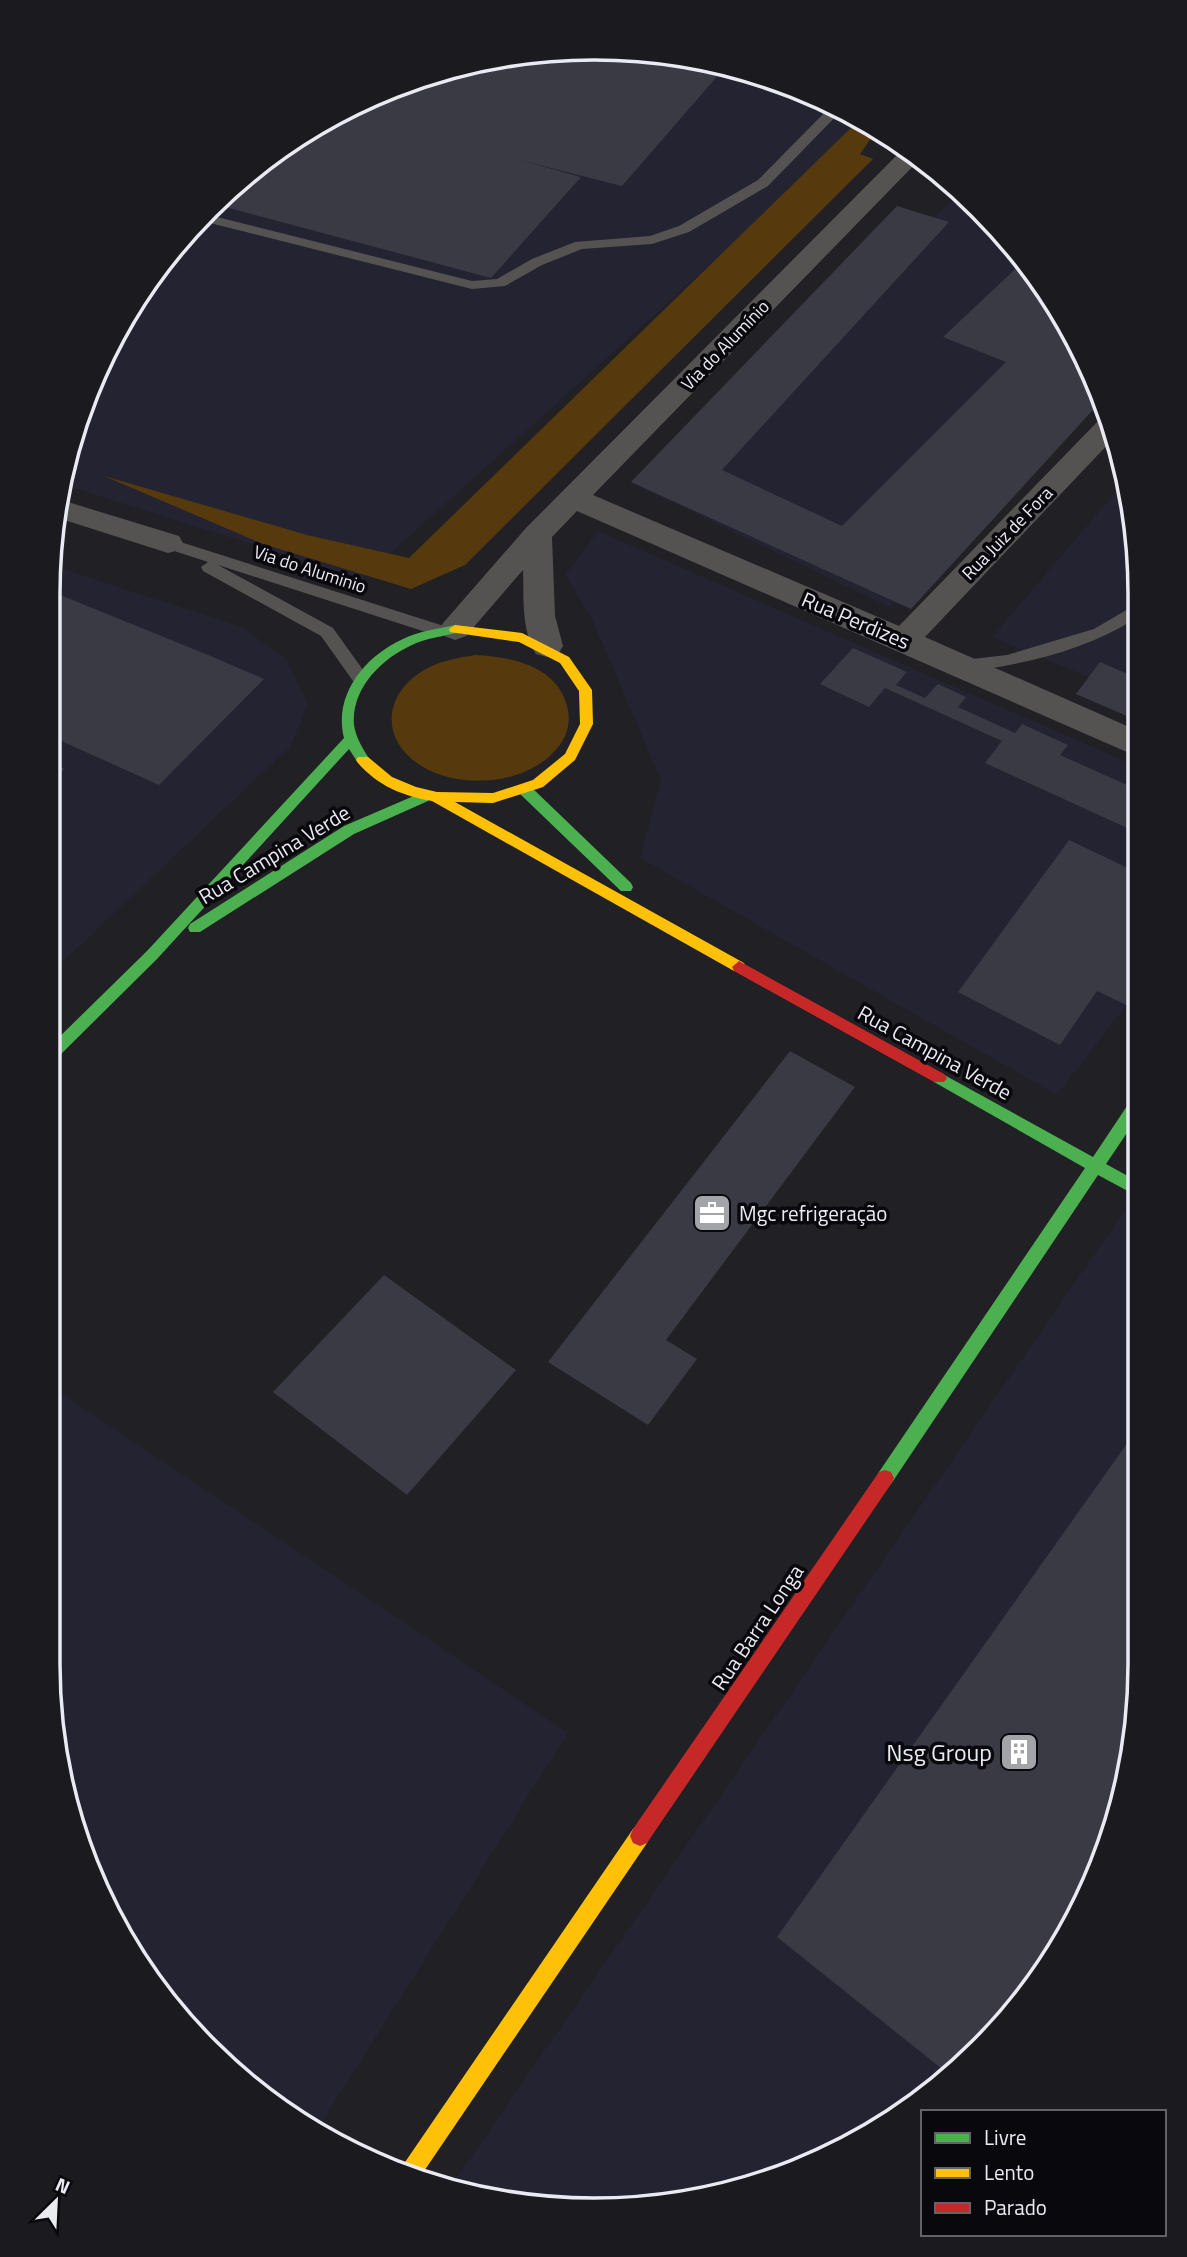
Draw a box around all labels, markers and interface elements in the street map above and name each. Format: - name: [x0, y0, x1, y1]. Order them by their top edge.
- street label: Via do Alumínio: [675, 294, 775, 396]
- street label: Rua Juiz de Fora: [955, 480, 1059, 586]
- street label: Via do Aluminio: [250, 538, 370, 600]
- street label: Rua Perdizes: [797, 583, 915, 657]
- street label: Rua Campina Verde: [192, 796, 356, 912]
- street label: Rua Campina Verde: [852, 996, 1018, 1108]
- office icon: Mgc refrigeração: [691, 1192, 733, 1234]
- place label: Mgc refrigeração: [739, 1197, 887, 1229]
- street label: Rua Barra Longa: [703, 1557, 811, 1696]
- building icon: Nsg Group: [998, 1731, 1040, 1773]
- place label: Nsg Group: [886, 1734, 992, 1770]
- legend: [921, 2110, 1166, 2236]
- text: Livre: [984, 2121, 1026, 2153]
- text: Lento: [984, 2156, 1034, 2188]
- north arrow: [21, 2166, 91, 2236]
- text: N: [51, 2169, 75, 2201]
- text: Parado: [984, 2191, 1047, 2223]

